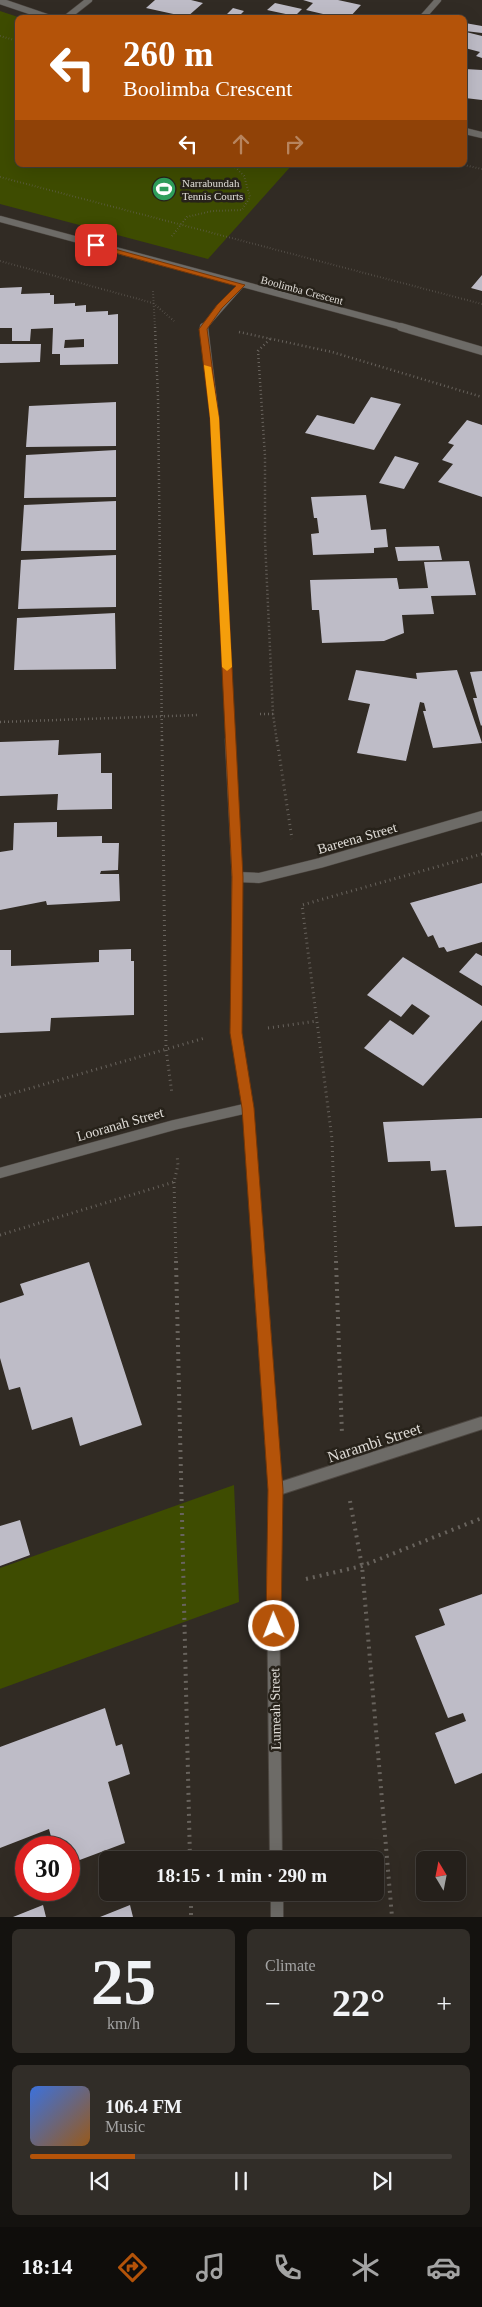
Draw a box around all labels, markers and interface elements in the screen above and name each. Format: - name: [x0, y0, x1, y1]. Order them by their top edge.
- icon: left: [40, 35, 105, 100]
- text: 260 m: [123, 35, 213, 74]
- text: Boolimba Crescent: [123, 76, 292, 101]
- icon: left: [174, 130, 202, 158]
- icon: ahead: [227, 130, 255, 158]
- icon: right: [280, 130, 308, 158]
- sports icon: Narrabundah Tennis Courts: [151, 176, 177, 202]
- place label: Narrabundah Tennis Courts: [182, 177, 243, 202]
- pin: [75, 224, 117, 266]
- icon: arrive: [82, 231, 110, 259]
- street label: Boolimba Crescent: [260, 273, 344, 307]
- street label: Bareena Street: [316, 820, 399, 857]
- street label: Looranah Street: [75, 1105, 165, 1144]
- street label: Narambi Street: [325, 1419, 424, 1466]
- position arrow: [247, 1599, 299, 1651]
- street label: Lumeah Street: [267, 1668, 284, 1750]
- speed limit sign: 30: [15, 1836, 80, 1901]
- north arrow: [416, 1851, 466, 1901]
- map controls: [416, 1851, 466, 1901]
- text: 18:15 · 1 min · 290 m: [156, 1865, 327, 1886]
- text: 25: [91, 1946, 156, 2018]
- text: Climate: [265, 1957, 316, 1974]
- text: 22°: [332, 1982, 385, 2024]
- text: −: [265, 1988, 281, 2019]
- text: +: [436, 1988, 452, 2019]
- text: km/h: [107, 2015, 140, 2032]
- text: 106.4 FM: [105, 2096, 182, 2117]
- text: Music: [105, 2118, 145, 2135]
- icon: previous: [86, 2167, 114, 2195]
- icon: pause: [227, 2167, 255, 2195]
- icon: next: [368, 2167, 396, 2195]
- icon: directions: [115, 2250, 150, 2285]
- icon: music: [193, 2250, 228, 2285]
- icon: phone: [270, 2250, 305, 2285]
- icon: climate: [348, 2250, 383, 2285]
- icon: car: [426, 2250, 461, 2285]
- text: 18:14: [21, 2254, 73, 2279]

